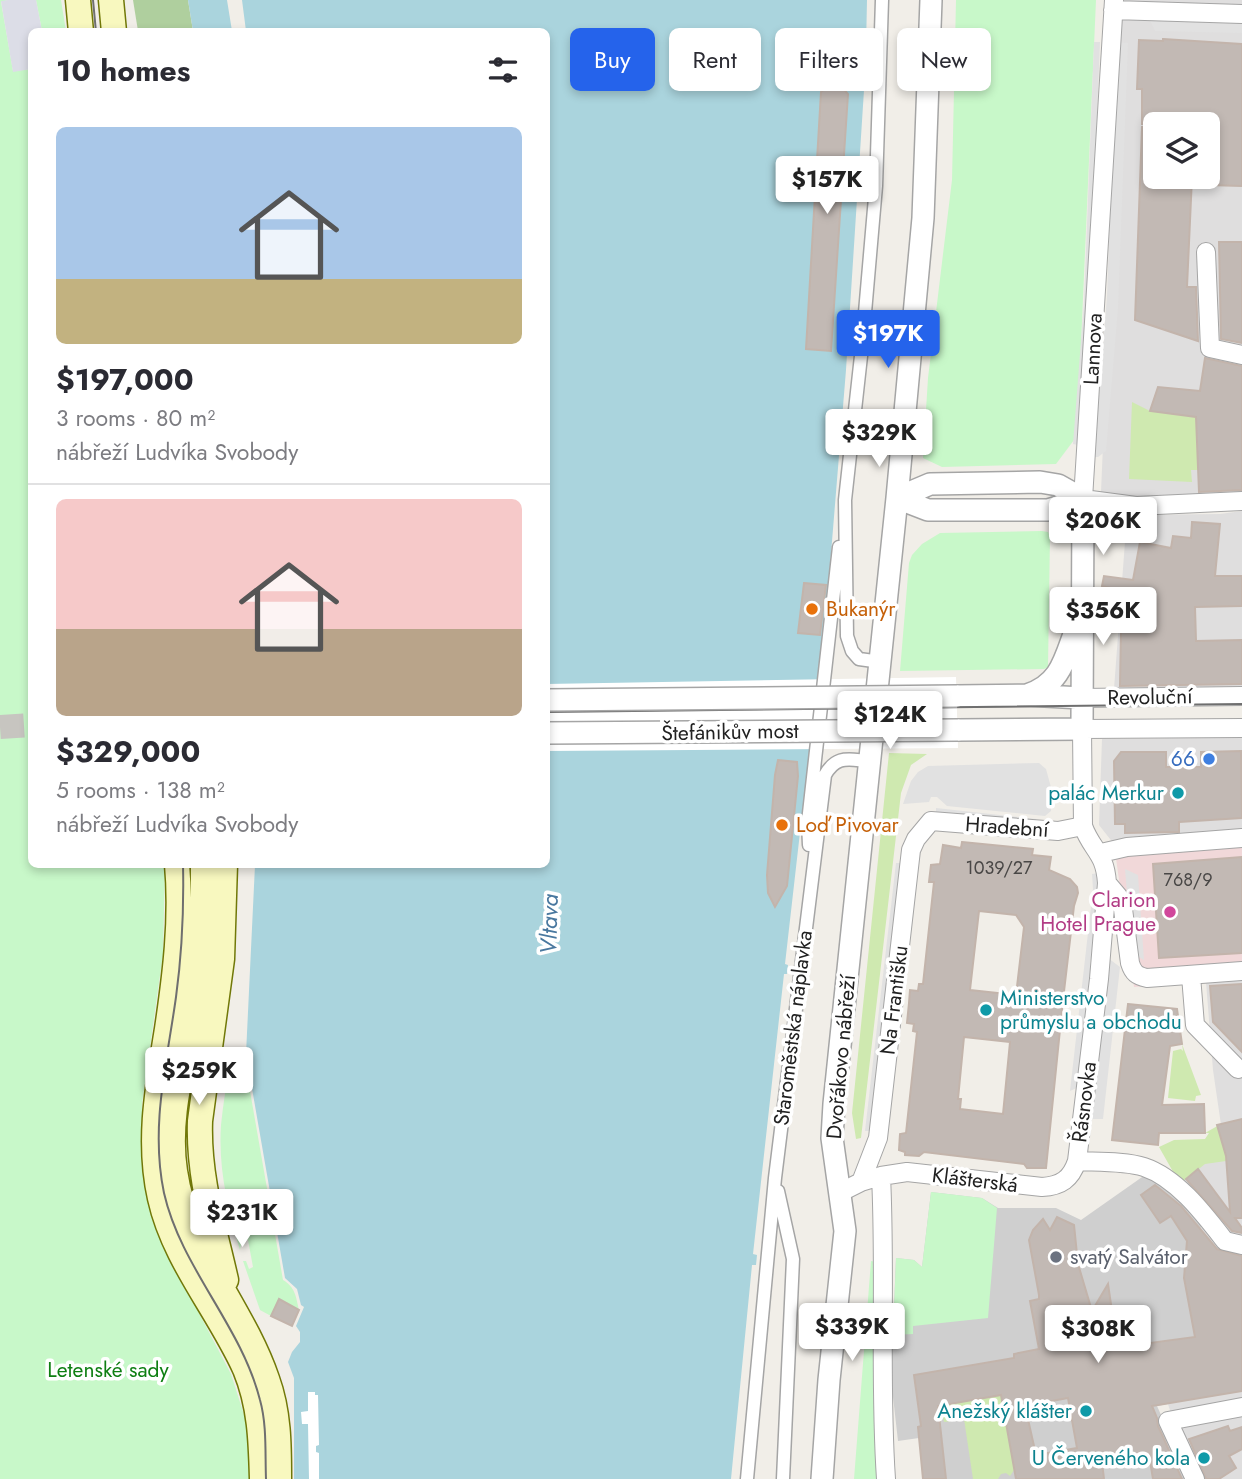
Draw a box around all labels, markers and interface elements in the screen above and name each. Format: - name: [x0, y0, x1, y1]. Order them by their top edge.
- chip: Buy: [570, 28, 655, 91]
- chip: Rent: [669, 28, 761, 91]
- chip: Filters: [775, 28, 883, 91]
- chip: New: [897, 28, 991, 91]
- text: 10 homes: [56, 49, 190, 92]
- icon: filters: [484, 51, 522, 89]
- map controls: [1143, 112, 1220, 189]
- button: layers: [1143, 112, 1220, 189]
- pin: $157K: [778, 156, 876, 216]
- text: $157K: [792, 162, 862, 196]
- icon: home: [226, 172, 352, 298]
- pin: $197K: [839, 310, 937, 370]
- street label: Lannova: [1076, 312, 1110, 386]
- text: $197K: [853, 316, 923, 350]
- text: $197,000: [56, 358, 194, 401]
- text: 3 rooms · 80 m²: [56, 401, 215, 435]
- pin: $329K: [830, 410, 928, 469]
- text: $329K: [841, 415, 917, 449]
- text: nábřeží Ludvíka Svobody: [56, 435, 298, 469]
- pin: $206K: [1054, 498, 1152, 557]
- text: $206K: [1065, 503, 1141, 537]
- icon: home: [226, 544, 352, 670]
- pin: $356K: [1054, 588, 1152, 647]
- text: $356K: [1066, 593, 1140, 627]
- place label: Bukanýr: [826, 594, 896, 624]
- marker: Bukanýr: [804, 601, 820, 617]
- street label: Revoluční: [1107, 681, 1194, 713]
- pin: $124K: [841, 692, 939, 751]
- text: $124K: [853, 697, 927, 731]
- street label: Štefánikův most: [661, 716, 799, 748]
- text: $329,000: [56, 730, 200, 773]
- place label: 66: [1171, 744, 1195, 774]
- marker: 66: [1201, 751, 1217, 767]
- text: 5 rooms · 138 m²: [56, 773, 225, 807]
- place label: palác Merkur: [1048, 778, 1165, 808]
- marker: palác Merkur: [1170, 785, 1186, 801]
- text: nábřeží Ludvíka Svobody: [56, 807, 298, 841]
- street label: Hradební: [964, 809, 1051, 845]
- place label: Loď Pivovar: [796, 810, 900, 840]
- marker: Loď Pivovar: [774, 817, 790, 833]
- house number: 1039/27: [966, 855, 1033, 881]
- house number: 768/9: [1163, 867, 1213, 893]
- place label: Clarion Hotel Prague: [1040, 885, 1156, 939]
- water label: Vltava: [531, 893, 567, 955]
- marker: Clarion Hotel Prague: [1162, 904, 1178, 920]
- street label: Staroměstská náplavka: [766, 929, 820, 1127]
- street label: Na Františku: [872, 944, 916, 1056]
- street label: Dvořákovo nábřeží: [819, 972, 863, 1141]
- place label: Ministerstvo průmyslu a obchodu: [1000, 983, 1182, 1037]
- marker: Ministerstvo průmyslu a obchodu: [978, 1002, 994, 1018]
- pin: $259K: [150, 1048, 248, 1107]
- text: $259K: [161, 1053, 237, 1087]
- street label: Řásnovka: [1064, 1060, 1104, 1144]
- street label: Klášterská: [930, 1160, 1020, 1200]
- pin: $231K: [193, 1190, 291, 1249]
- text: $231K: [206, 1195, 278, 1229]
- place label: svatý Salvátor: [1070, 1242, 1189, 1272]
- marker: svatý Salvátor: [1048, 1249, 1064, 1265]
- pin: $339K: [803, 1304, 901, 1363]
- pin: $308K: [1049, 1306, 1147, 1365]
- text: $339K: [815, 1309, 889, 1343]
- text: $308K: [1061, 1311, 1135, 1345]
- park label: Letenské sady: [47, 1355, 169, 1385]
- place label: Anežský klášter: [937, 1396, 1073, 1426]
- marker: Anežský klášter: [1078, 1403, 1094, 1419]
- place label: U Červeného kola: [1032, 1443, 1190, 1473]
- marker: U Červeného kola: [1196, 1450, 1212, 1466]

